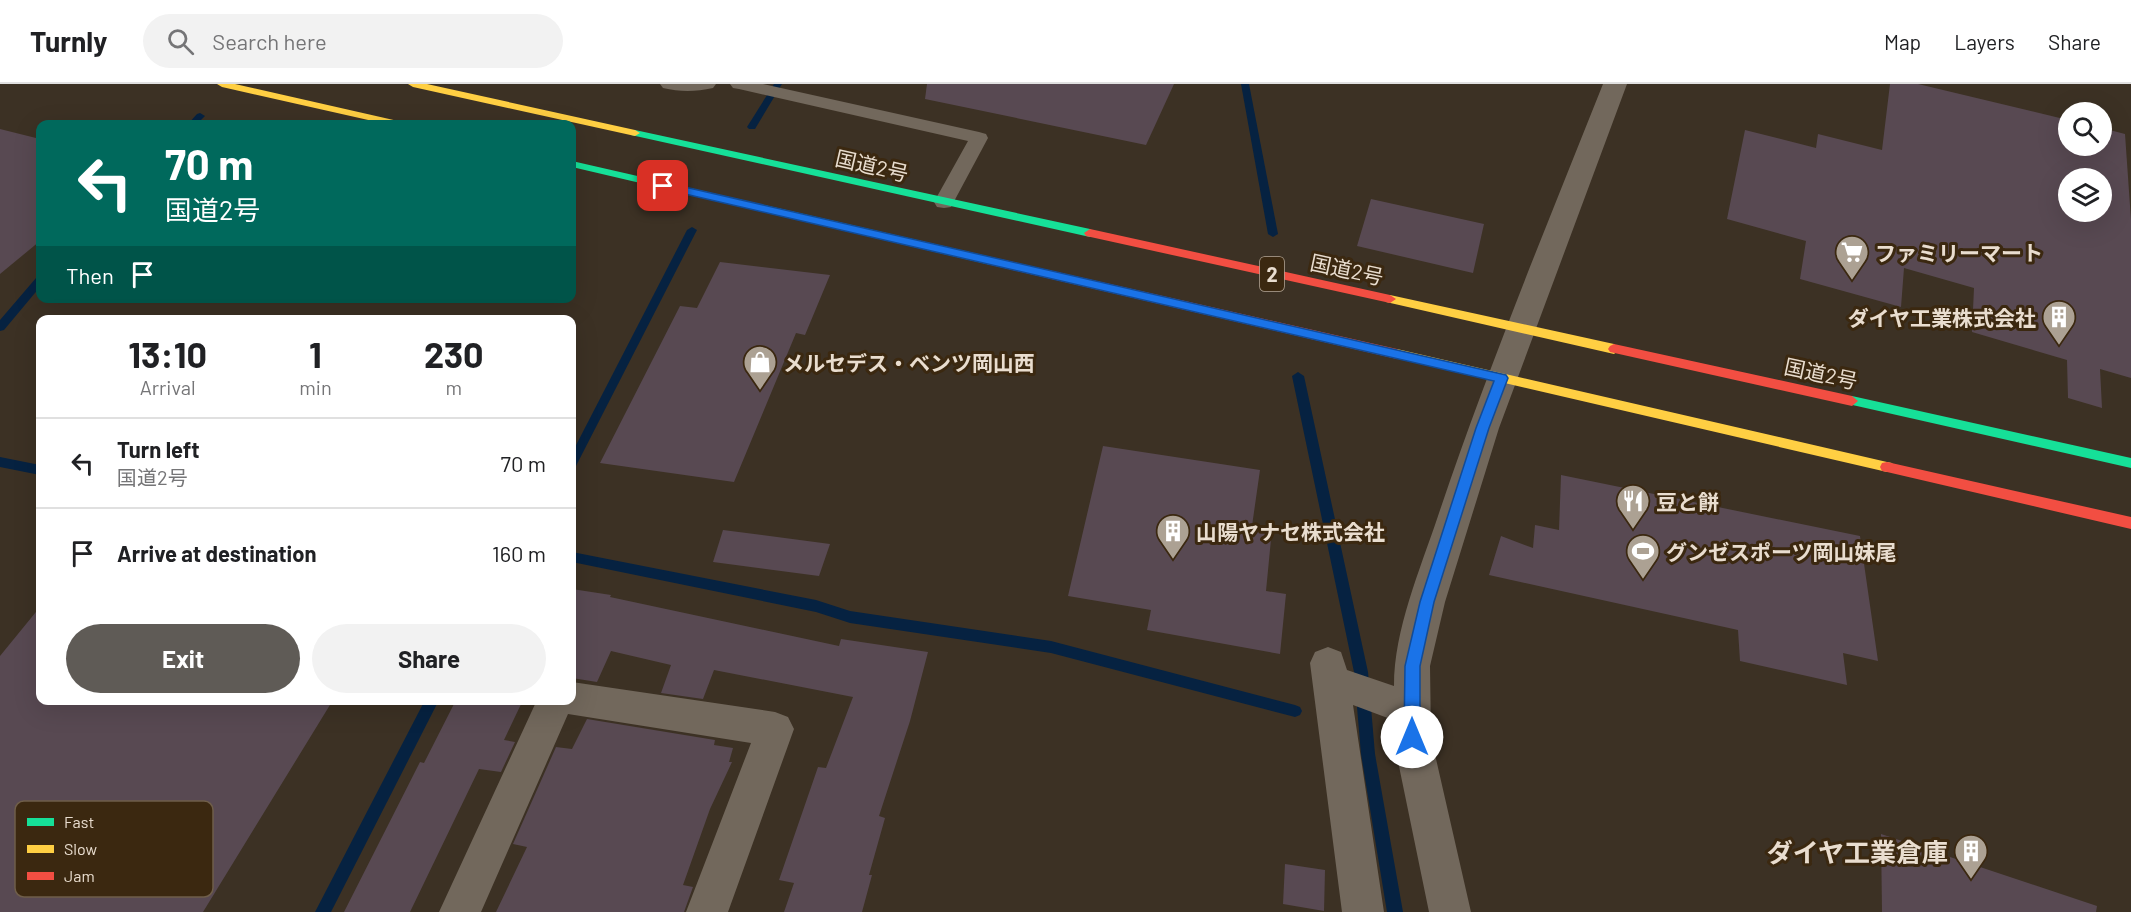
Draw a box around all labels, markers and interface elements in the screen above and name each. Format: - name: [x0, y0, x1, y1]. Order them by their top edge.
- search box: [143, 14, 563, 68]
- text: Turnly: [30, 24, 107, 58]
- icon: search: [164, 25, 197, 58]
- text: Search here: [212, 28, 327, 54]
- text: Map: [1884, 29, 1921, 54]
- text: Layers: [1954, 29, 2015, 54]
- text: Share: [2048, 29, 2101, 54]
- map controls: [2058, 102, 2112, 222]
- button: search: [2058, 102, 2112, 156]
- text: 70 m: [165, 138, 253, 188]
- icon: left: [66, 144, 144, 222]
- street label: 国道2号: [833, 144, 911, 186]
- pin: [637, 160, 688, 211]
- button: layers: [2058, 168, 2112, 222]
- icon: arrive: [646, 169, 679, 202]
- text: 国道2号: [165, 193, 260, 225]
- supermarket icon: ファミリーマート: [1834, 234, 1870, 281]
- place label: ファミリーマート: [1875, 240, 2043, 265]
- street label: 国道2号: [1308, 249, 1386, 289]
- road number: 2: [1260, 257, 1284, 291]
- icon: arrive: [126, 258, 159, 291]
- text: Then: [66, 262, 114, 288]
- building icon: ダイヤ工業株式会社: [2041, 299, 2077, 346]
- place label: ダイヤ工業株式会社: [1848, 305, 2036, 330]
- text: 13:10: [128, 332, 207, 375]
- text: 1: [309, 332, 322, 375]
- text: 230: [424, 332, 484, 375]
- shop icon: メルセデス・ベンツ岡山西: [742, 344, 778, 391]
- place label: メルセデス・ベンツ岡山西: [783, 350, 1035, 375]
- street label: 国道2号: [1782, 353, 1860, 393]
- text: Arrival: [140, 375, 196, 399]
- text: min: [299, 375, 332, 399]
- text: m: [446, 375, 462, 399]
- text: Turn left: [117, 436, 200, 462]
- icon: left: [66, 447, 99, 480]
- text: 70 m: [501, 450, 546, 476]
- text: 国道2号: [117, 465, 188, 489]
- restaurant icon: 豆と餅: [1615, 483, 1651, 530]
- place label: 豆と餅: [1656, 489, 1719, 514]
- building icon: 山陽ヤナセ株式会社: [1155, 513, 1191, 560]
- place label: 山陽ヤナセ株式会社: [1196, 519, 1385, 544]
- sports icon: グンゼスポーツ岡山妹尾: [1625, 533, 1661, 580]
- icon: arrive: [66, 537, 99, 570]
- place label: グンゼスポーツ岡山妹尾: [1666, 539, 1897, 564]
- text: Arrive at destination: [117, 540, 316, 566]
- text: 160 m: [492, 540, 546, 566]
- button: Exit: [66, 624, 300, 693]
- button: Share: [312, 624, 546, 693]
- position arrow: [1380, 705, 1444, 769]
- legend: [15, 801, 213, 897]
- text: Fast: [64, 812, 94, 831]
- building icon: ダイヤ工業倉庫: [1953, 833, 1989, 880]
- place label: ダイヤ工業倉庫: [1767, 836, 1948, 867]
- text: Slow: [64, 839, 97, 858]
- text: Jam: [64, 866, 95, 885]

